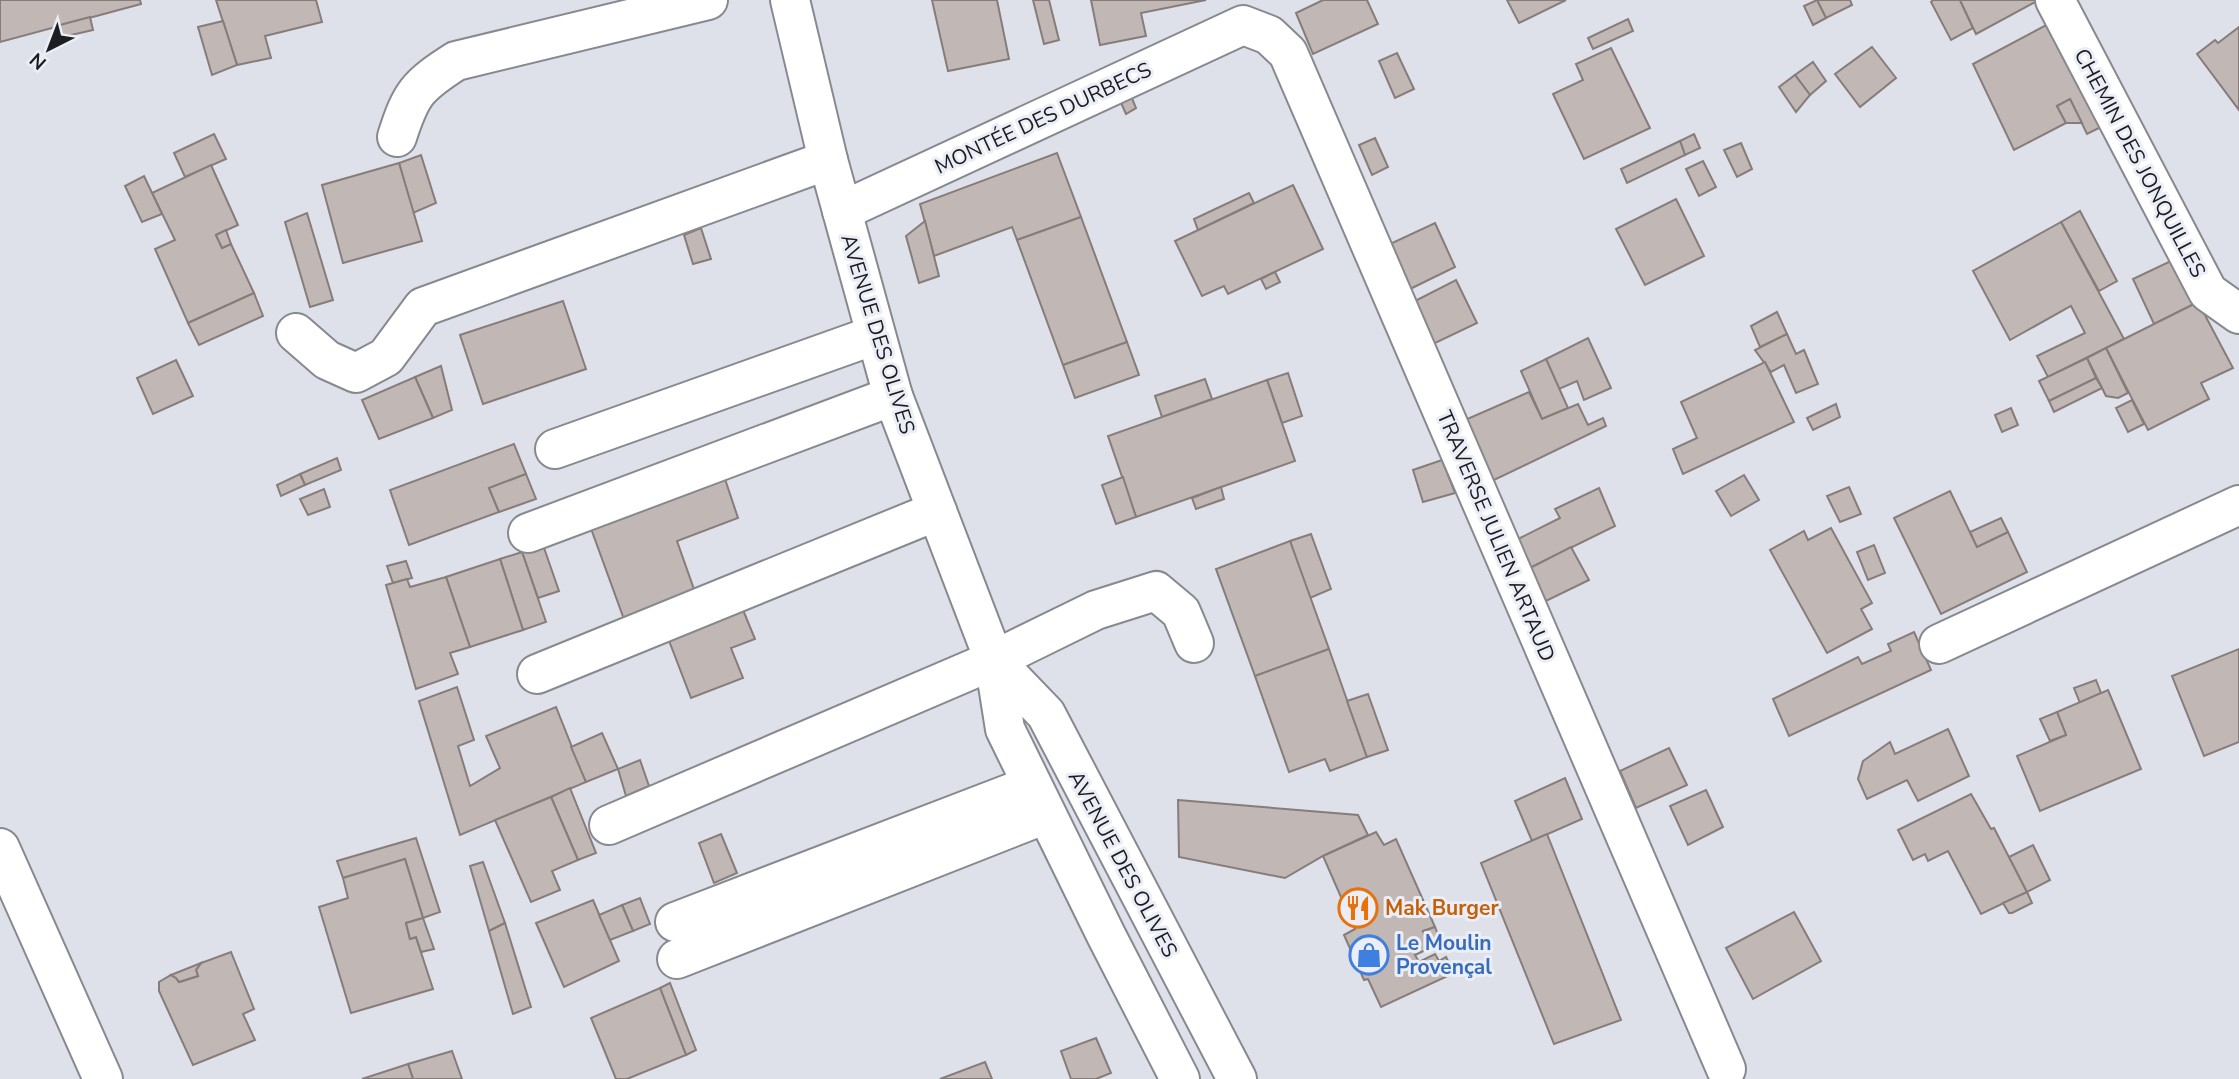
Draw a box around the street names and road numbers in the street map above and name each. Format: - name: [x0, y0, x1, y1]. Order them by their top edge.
- street label: CHEMIN DES JONQUILLES: [2068, 44, 2212, 282]
- street label: MONTÉE DES DURBECS: [930, 55, 1156, 181]
- street label: AVENUE DES OLIVES: [834, 231, 922, 437]
- street label: TRAVERSE JULIEN ARTAUD: [1430, 406, 1562, 666]
- street label: AVENUE DES OLIVES: [1062, 766, 1184, 962]

